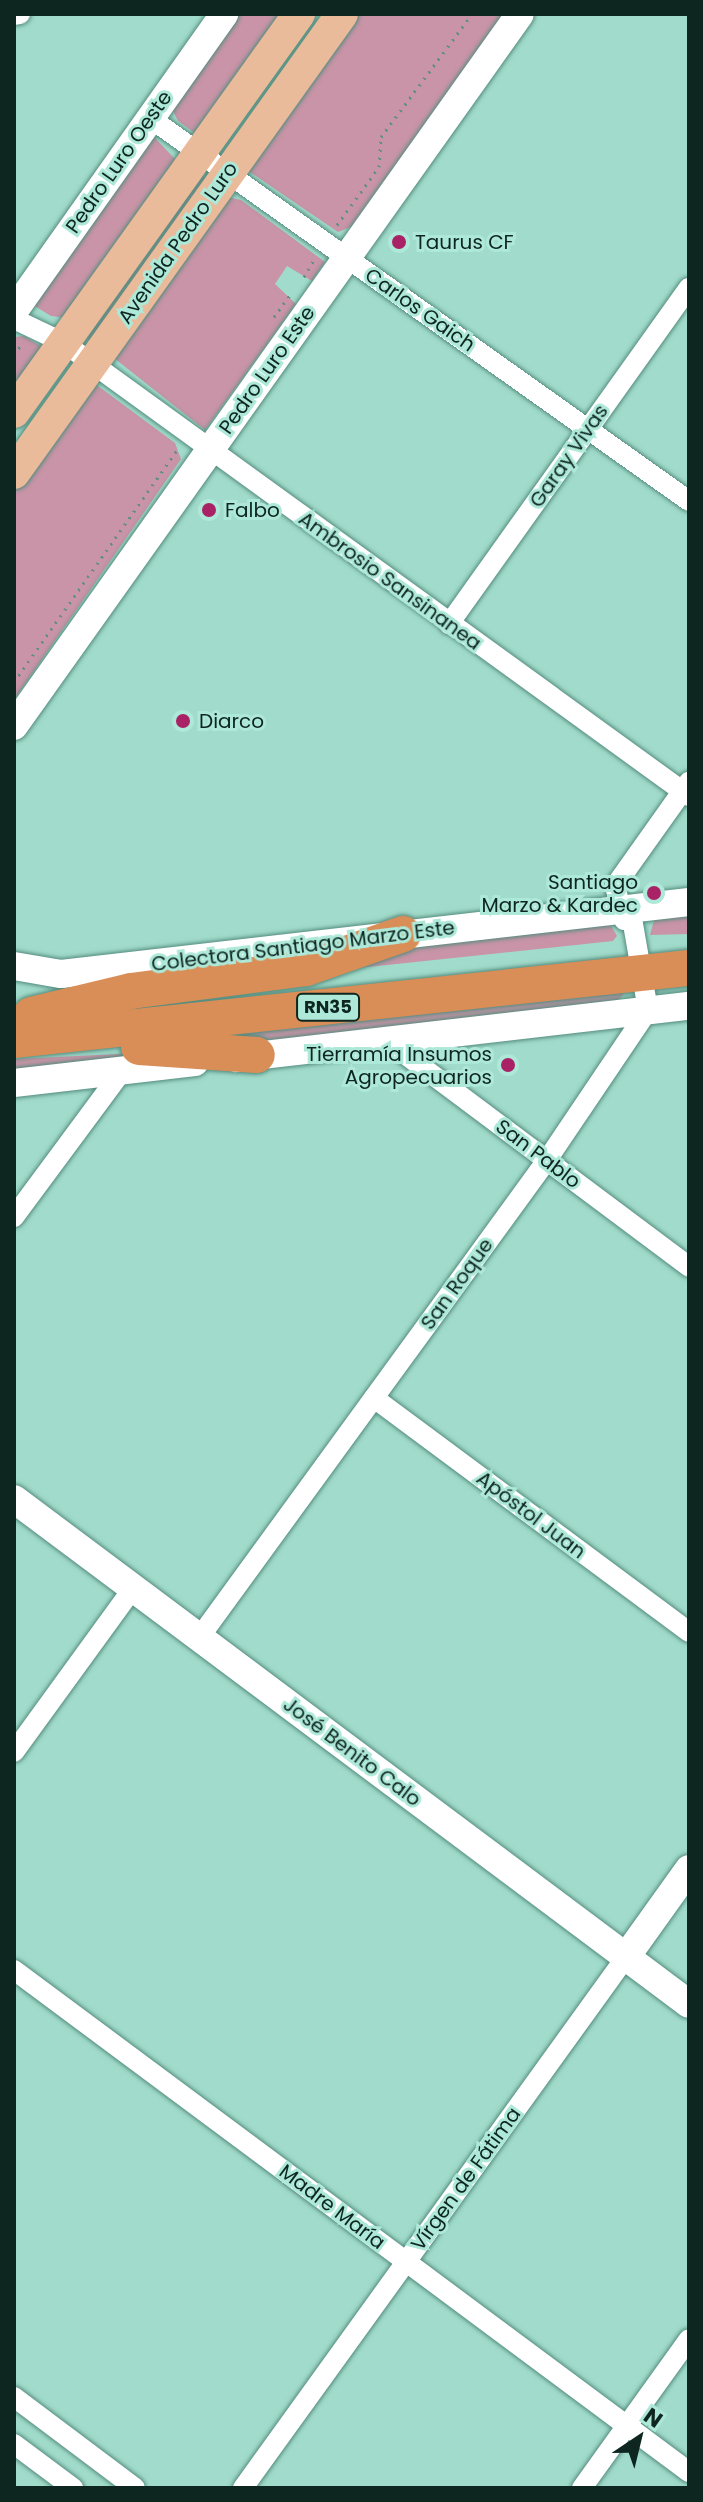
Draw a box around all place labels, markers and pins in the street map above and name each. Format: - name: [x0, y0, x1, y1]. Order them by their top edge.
- place label: Taurus CF: [415, 230, 514, 254]
- marker: Taurus CF: [390, 233, 408, 251]
- place label: Falbo: [225, 498, 280, 522]
- marker: Falbo: [200, 501, 218, 519]
- place label: Diarco: [199, 709, 264, 733]
- marker: Diarco: [174, 712, 192, 730]
- place label: Santiago Marzo & Kardec: [481, 870, 638, 917]
- marker: Santiago Marzo & Kardec: [645, 884, 663, 902]
- place label: Tierramía Insumos Agropecuarios: [306, 1042, 492, 1089]
- marker: Tierramía Insumos Agropecuarios: [499, 1056, 517, 1074]

